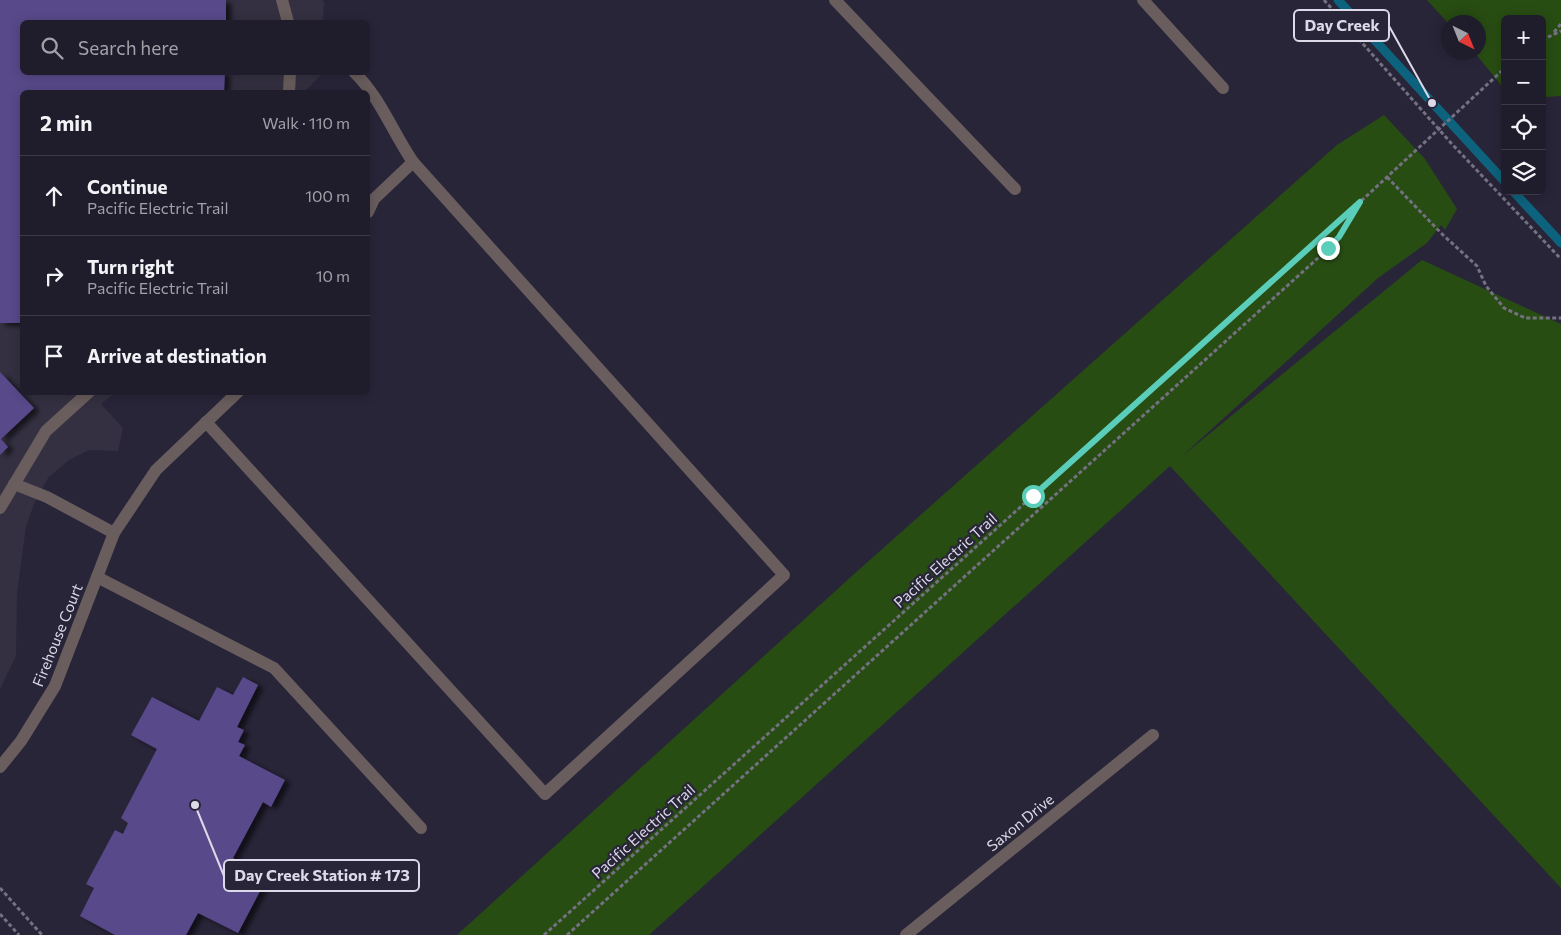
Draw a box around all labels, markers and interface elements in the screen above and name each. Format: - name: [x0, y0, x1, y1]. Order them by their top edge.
- callout: Day Creek: [1294, 10, 1389, 41]
- text: Day Creek: [1304, 15, 1380, 34]
- north arrow: [1441, 15, 1486, 60]
- map controls: [1501, 15, 1546, 195]
- button: +: [1501, 15, 1546, 60]
- search box: [20, 20, 370, 75]
- icon: search: [38, 34, 66, 62]
- text: Search here: [78, 36, 178, 59]
- button: −: [1501, 60, 1546, 105]
- button: locate: [1501, 105, 1546, 150]
- text: 2 min: [40, 110, 92, 135]
- text: Walk · 110 m: [262, 113, 350, 132]
- button: layers: [1501, 150, 1546, 195]
- text: Continue: [87, 175, 167, 198]
- icon: ahead: [40, 182, 68, 210]
- text: 100 m: [305, 186, 350, 205]
- text: Pacific Electric Trail: [87, 198, 229, 217]
- route end: [1317, 237, 1340, 260]
- text: Turn right: [87, 255, 174, 278]
- icon: right: [40, 262, 68, 290]
- text: 10 m: [316, 266, 350, 285]
- text: Pacific Electric Trail: [87, 278, 229, 297]
- icon: arrive: [40, 342, 68, 370]
- text: Arrive at destination: [87, 344, 267, 367]
- route start: [1022, 485, 1045, 508]
- street label: Pacific Electric Trail: [890, 509, 1000, 611]
- street label: Firehouse Court: [28, 581, 86, 689]
- street label: Pacific Electric Trail: [588, 780, 698, 882]
- street label: Saxon Drive: [983, 789, 1057, 854]
- callout: Day Creek Station # 173: [224, 860, 419, 891]
- text: Day Creek Station # 173: [234, 865, 410, 884]

